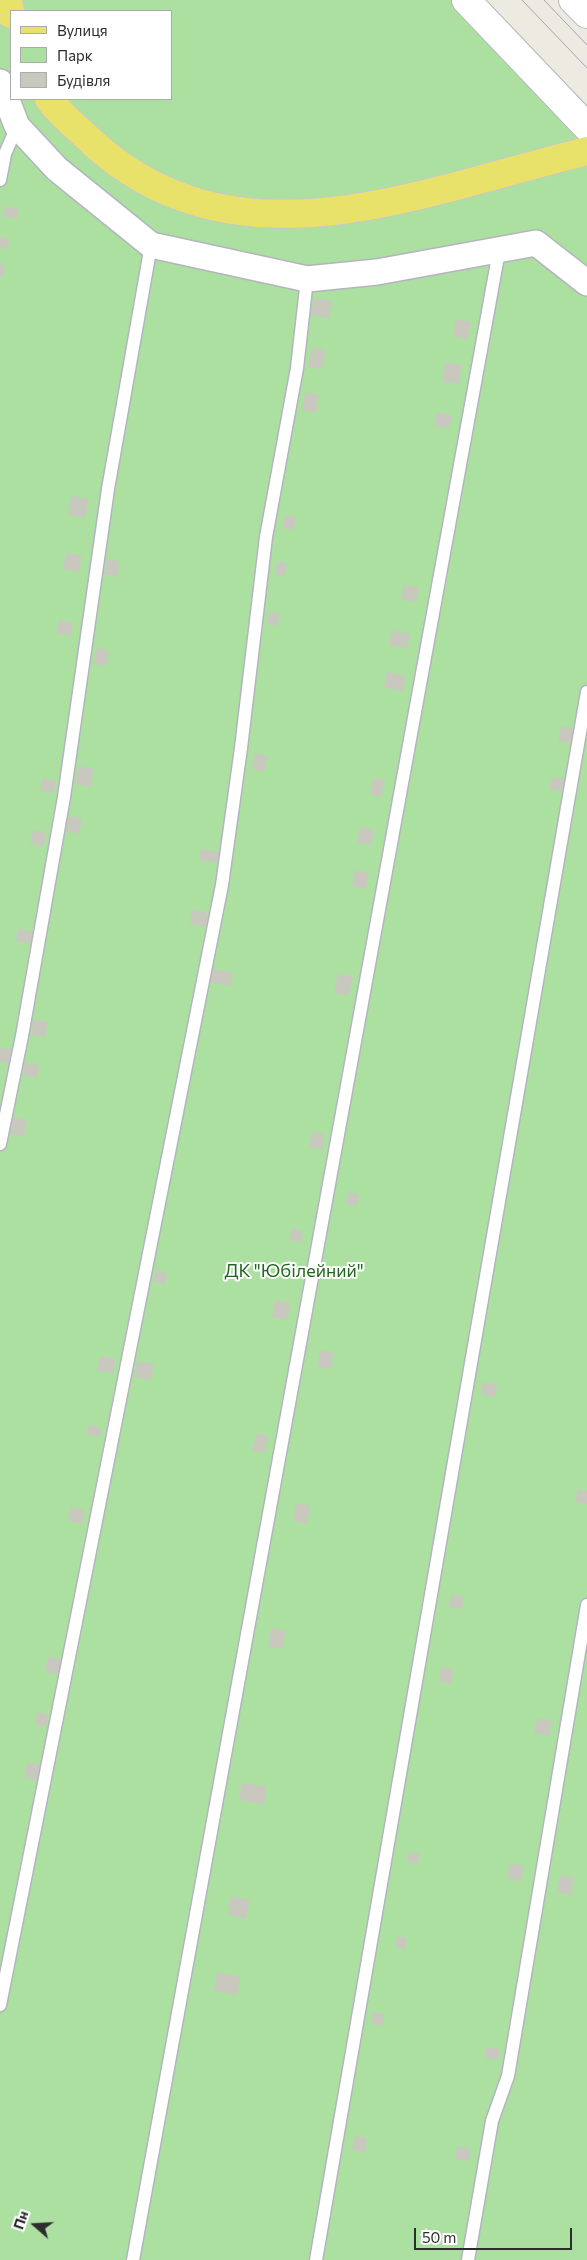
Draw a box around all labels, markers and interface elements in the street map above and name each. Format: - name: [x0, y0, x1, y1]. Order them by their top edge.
- legend: [10, 10, 172, 100]
- text: Вулиця: [57, 21, 108, 39]
- text: Парк: [57, 46, 93, 64]
- text: Будівля: [57, 71, 110, 89]
- park label: ДК "Юбілейний": [224, 1260, 364, 1282]
- north arrow: [10, 2200, 60, 2250]
- text: Пн: [9, 2208, 31, 2231]
- scale bar: [417, 2218, 574, 2250]
- text: 50 m: [422, 2228, 456, 2246]

